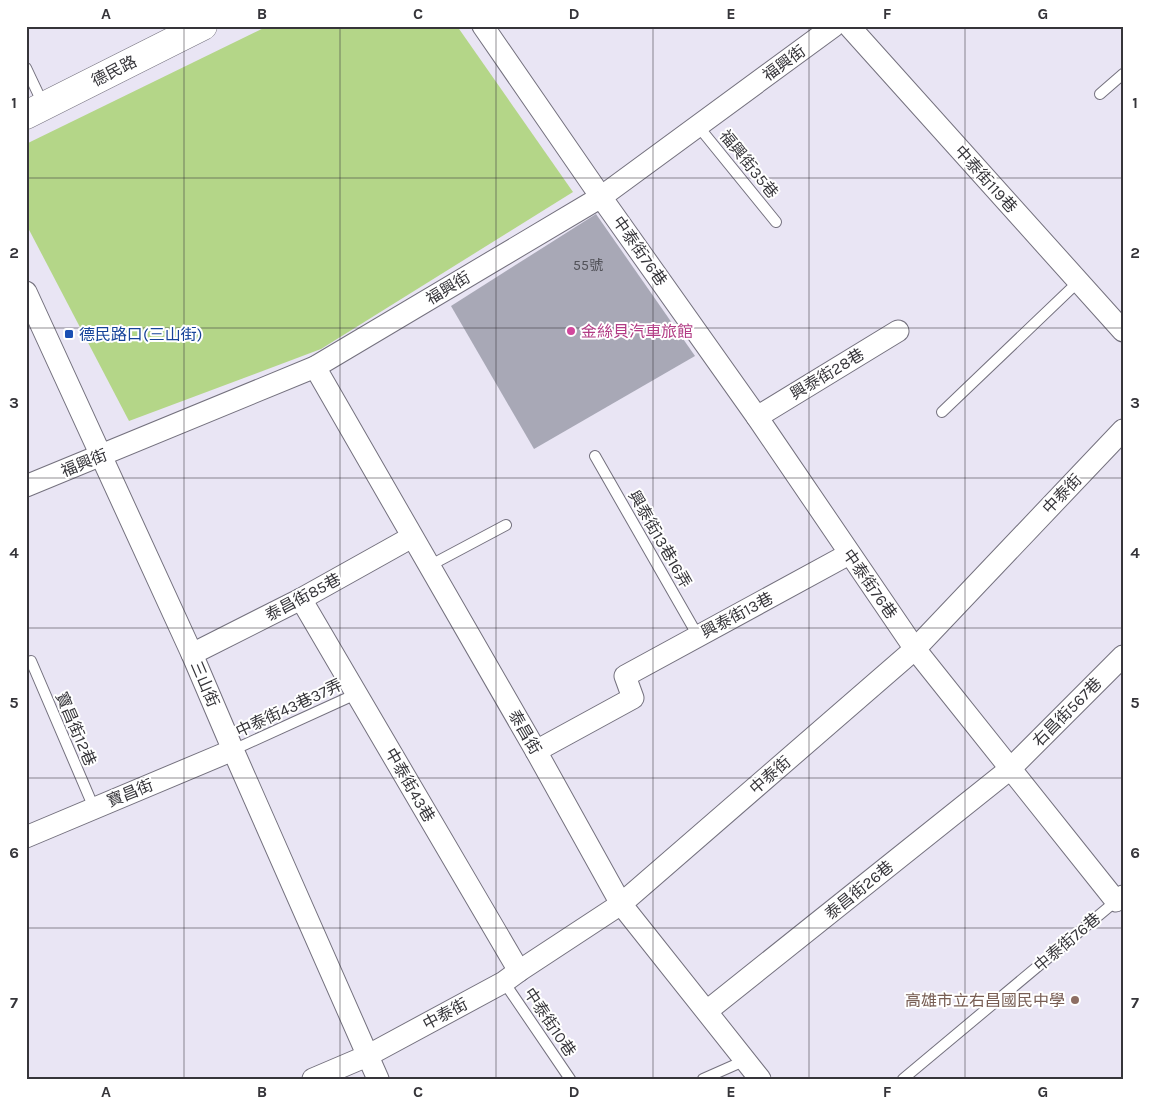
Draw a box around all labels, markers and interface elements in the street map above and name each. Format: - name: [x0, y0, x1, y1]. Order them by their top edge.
- text: A: [101, 4, 111, 23]
- text: B: [257, 4, 267, 23]
- text: C: [413, 4, 423, 23]
- text: D: [569, 4, 580, 23]
- text: E: [726, 4, 736, 23]
- text: F: [883, 4, 892, 23]
- text: G: [1038, 4, 1048, 23]
- street label: 福興街: [759, 41, 809, 85]
- street label: 德民路: [88, 52, 140, 90]
- text: 1: [11, 93, 17, 112]
- text: 1: [1132, 93, 1138, 112]
- street label: 福興街35巷: [716, 126, 782, 202]
- street label: 中泰街119巷: [951, 141, 1021, 217]
- street label: 中泰街76巷: [609, 213, 671, 289]
- text: 2: [9, 243, 19, 262]
- text: 2: [1130, 243, 1140, 262]
- house number: 55號: [573, 257, 603, 274]
- street label: 福興街: [423, 267, 473, 309]
- place label: 金絲貝汽車旅館: [581, 322, 693, 341]
- place label: 德民路口(三山街): [79, 325, 202, 344]
- marker: 金絲貝汽車旅館: [565, 325, 577, 337]
- marker: 德民路口(三山街): [63, 328, 75, 340]
- street label: 興泰街28巷: [786, 344, 868, 404]
- text: 3: [9, 393, 19, 412]
- text: 3: [1130, 393, 1140, 412]
- street label: 福興街: [58, 445, 110, 481]
- street label: 中泰街: [1038, 470, 1086, 518]
- street label: 興泰街13巷16弄: [624, 487, 696, 591]
- text: 4: [9, 543, 19, 562]
- text: 4: [1130, 543, 1140, 562]
- street label: 中泰街76巷: [839, 546, 901, 622]
- street label: 泰昌街85巷: [262, 569, 344, 625]
- street label: 興泰街13巷: [698, 588, 776, 642]
- street label: 三山街: [187, 658, 223, 710]
- street label: 右昌街567巷: [1029, 674, 1105, 750]
- street label: 中泰街43巷37弄: [233, 675, 345, 741]
- street label: 寶昌街12巷: [52, 689, 100, 769]
- text: 5: [9, 693, 19, 712]
- text: 5: [1130, 693, 1140, 712]
- street label: 泰昌街: [505, 706, 545, 758]
- street label: 中泰街43巷: [381, 745, 439, 825]
- street label: 中泰街: [746, 752, 794, 798]
- street label: 寶昌街: [104, 775, 156, 811]
- text: 6: [9, 843, 19, 862]
- text: 6: [1130, 843, 1140, 862]
- street label: 泰昌街26巷: [821, 857, 897, 923]
- street label: 中泰街76巷: [1030, 909, 1104, 975]
- street label: 中泰街10巷: [520, 984, 580, 1060]
- place label: 高雄市立右昌國民中學: [905, 991, 1065, 1010]
- text: 7: [10, 993, 18, 1012]
- text: 7: [1131, 993, 1139, 1012]
- street label: 中泰街: [419, 994, 471, 1034]
- marker: 高雄市立右昌國民中學: [1069, 994, 1081, 1006]
- text: A: [101, 1082, 111, 1101]
- text: B: [257, 1082, 267, 1101]
- text: C: [413, 1082, 423, 1101]
- text: D: [569, 1082, 580, 1101]
- text: E: [726, 1082, 736, 1101]
- text: F: [883, 1082, 892, 1101]
- text: G: [1038, 1082, 1048, 1101]

